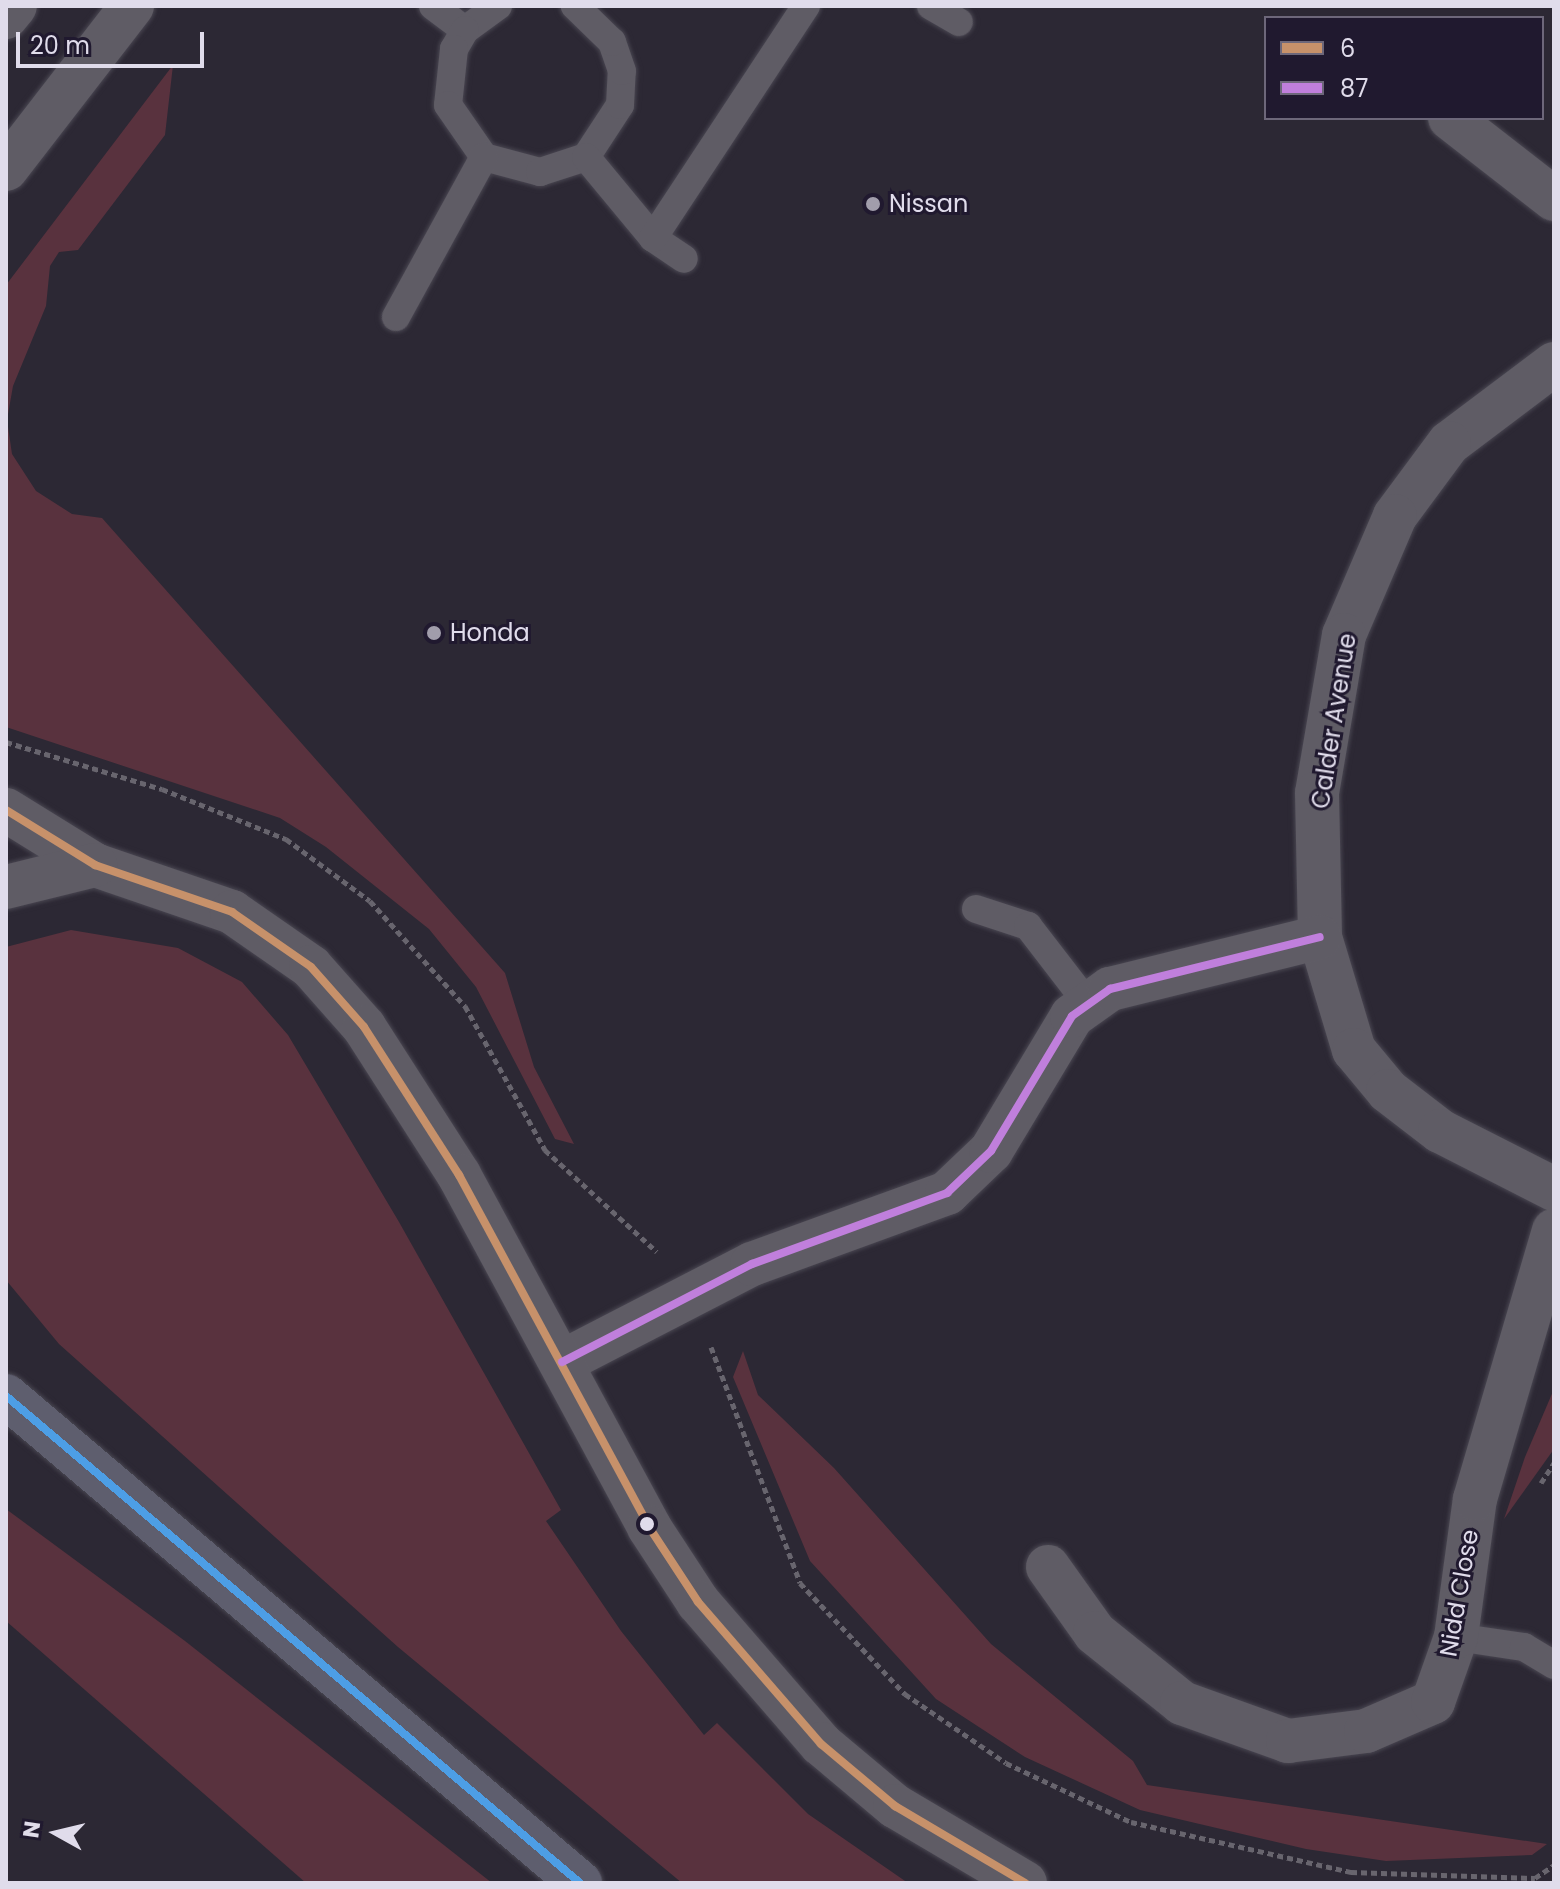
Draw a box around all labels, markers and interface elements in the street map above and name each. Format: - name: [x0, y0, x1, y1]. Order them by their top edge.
- scale bar: [20, 16, 208, 66]
- legend: [1264, 16, 1544, 120]
- text: 20 m: [30, 29, 90, 62]
- text: 6: [1340, 32, 1355, 65]
- text: 87: [1340, 72, 1368, 105]
- place label: Nissan: [889, 190, 968, 218]
- marker: Nissan: [864, 195, 882, 213]
- place label: Honda: [450, 619, 530, 647]
- marker: Honda: [425, 624, 443, 642]
- street label: Calder Avenue: [1306, 631, 1362, 811]
- unlabelled marker: [639, 1516, 655, 1532]
- street label: Nidd Close: [1434, 1527, 1484, 1659]
- north arrow: [16, 1793, 96, 1873]
- text: N: [15, 1819, 48, 1840]

